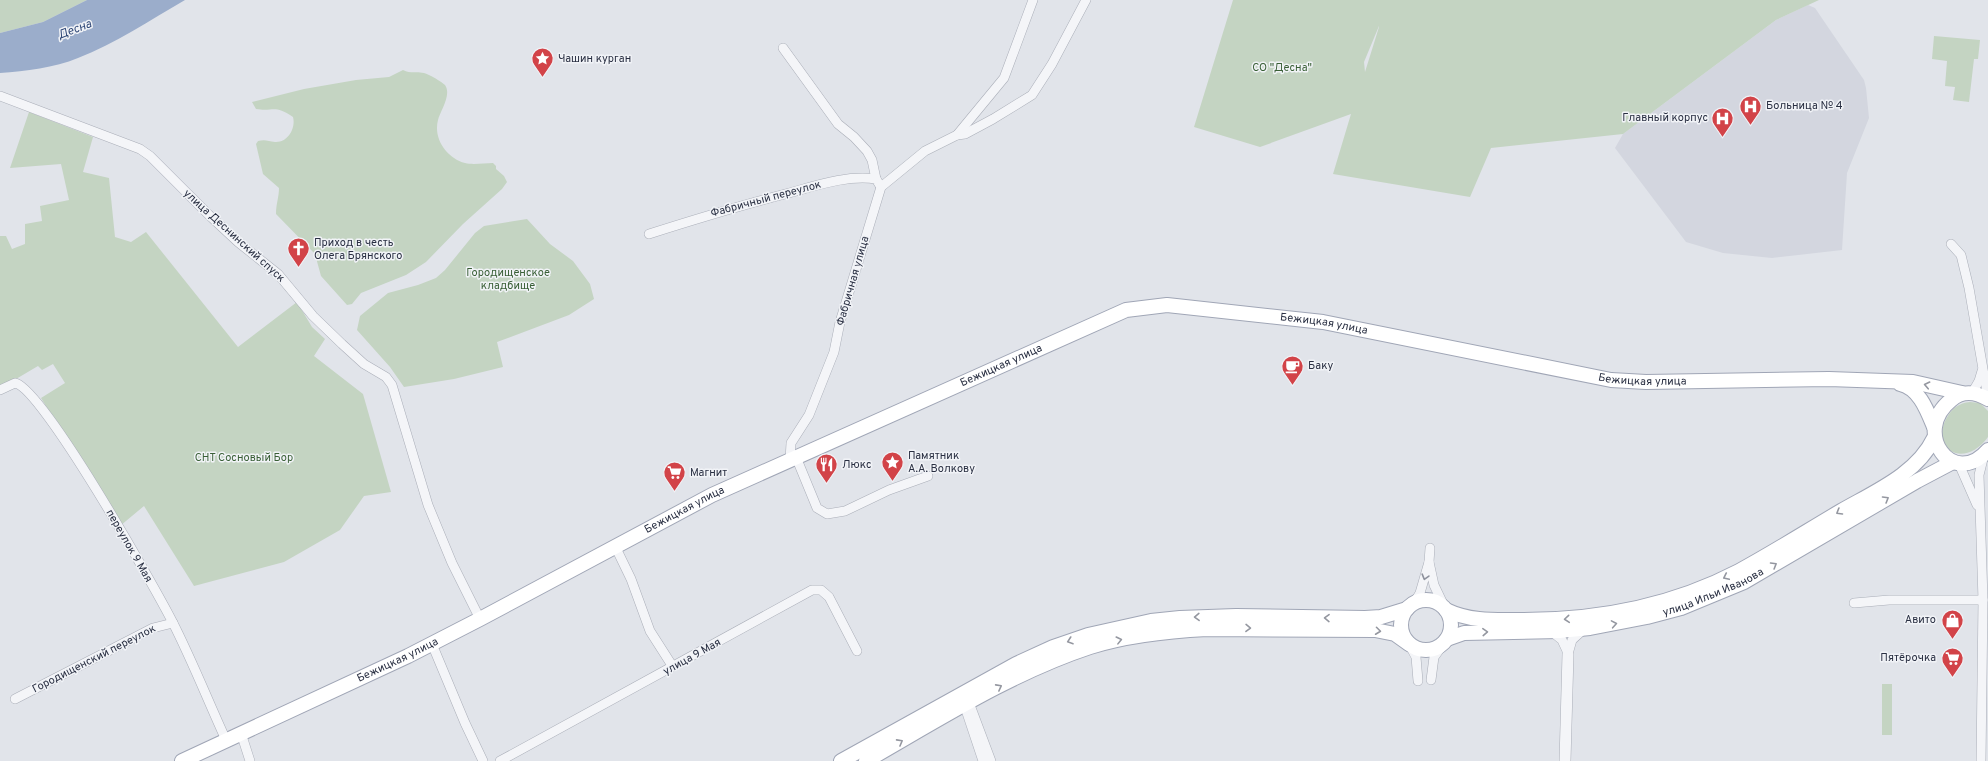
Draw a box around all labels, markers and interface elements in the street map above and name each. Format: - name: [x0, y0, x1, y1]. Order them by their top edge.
- water label: Десна: [56, 16, 95, 44]
- place icon: Чашин курган: [529, 46, 555, 79]
- place label: Чашин курган: [558, 52, 631, 66]
- park label: СО "Десна": [1252, 61, 1312, 75]
- hospital icon: Больница № 4: [1737, 93, 1763, 126]
- place label: Больница № 4: [1766, 99, 1843, 113]
- hospital icon: Главный корпус: [1710, 105, 1736, 138]
- place label: Главный корпус: [1622, 111, 1708, 125]
- street label: Фабричный переулок: [709, 178, 823, 220]
- street label: улица Деснинский спуск: [180, 187, 288, 285]
- street label: Фабричная улица: [834, 234, 873, 327]
- church icon: Приход в честь Олега Брянского: [285, 236, 311, 269]
- place label: Приход в честь Олега Брянского: [314, 236, 402, 263]
- park label: Городищенское кладбище: [466, 266, 550, 293]
- street label: Бежицкая улица: [1279, 310, 1369, 338]
- street label: Бежицкая улица: [958, 341, 1045, 390]
- cafe icon: Баку: [1279, 353, 1305, 386]
- place label: Баку: [1308, 359, 1334, 373]
- street label: Бежицкая улица: [1597, 371, 1687, 389]
- one-way arrow: [1924, 381, 1930, 389]
- place icon: Памятник А.А. Волкову: [879, 449, 905, 482]
- place label: Памятник А.А. Волкову: [908, 449, 975, 476]
- park label: СНТ Сосновый Бор: [195, 451, 293, 465]
- restaurant icon: Люкс: [814, 452, 840, 485]
- place label: Люкс: [842, 458, 871, 472]
- supermarket icon: Магнит: [662, 460, 688, 493]
- place label: Магнит: [690, 466, 727, 480]
- street label: Бежицкая улица: [642, 483, 727, 537]
- one-way arrow: [1882, 496, 1889, 503]
- street label: переулок 9 Мая: [102, 507, 156, 585]
- one-way arrow: [1836, 508, 1843, 515]
- one-way arrow: [1770, 562, 1777, 569]
- street label: улица Ильи Иванова: [1661, 565, 1766, 620]
- one-way arrow: [1723, 572, 1731, 580]
- one-way arrow: [1421, 573, 1430, 580]
- shop icon: Авито: [1939, 607, 1965, 640]
- one-way arrow: [1194, 613, 1200, 621]
- place label: Авито: [1905, 613, 1936, 627]
- one-way arrow: [1324, 614, 1330, 622]
- one-way arrow: [1564, 614, 1570, 623]
- one-way arrow: [1611, 620, 1617, 629]
- street label: Городищенский переулок: [30, 622, 158, 696]
- one-way arrow: [1245, 624, 1251, 632]
- one-way arrow: [1375, 626, 1381, 635]
- one-way arrow: [1482, 628, 1488, 636]
- street label: Бежицкая улица: [355, 635, 441, 686]
- street label: улица 9 Мая: [661, 635, 723, 679]
- one-way arrow: [1066, 636, 1073, 645]
- one-way arrow: [1115, 636, 1122, 645]
- supermarket icon: Пятёрочка: [1939, 645, 1965, 678]
- place label: Пятёрочка: [1880, 651, 1936, 665]
- one-way arrow: [994, 684, 1002, 692]
- one-way arrow: [896, 739, 903, 746]

